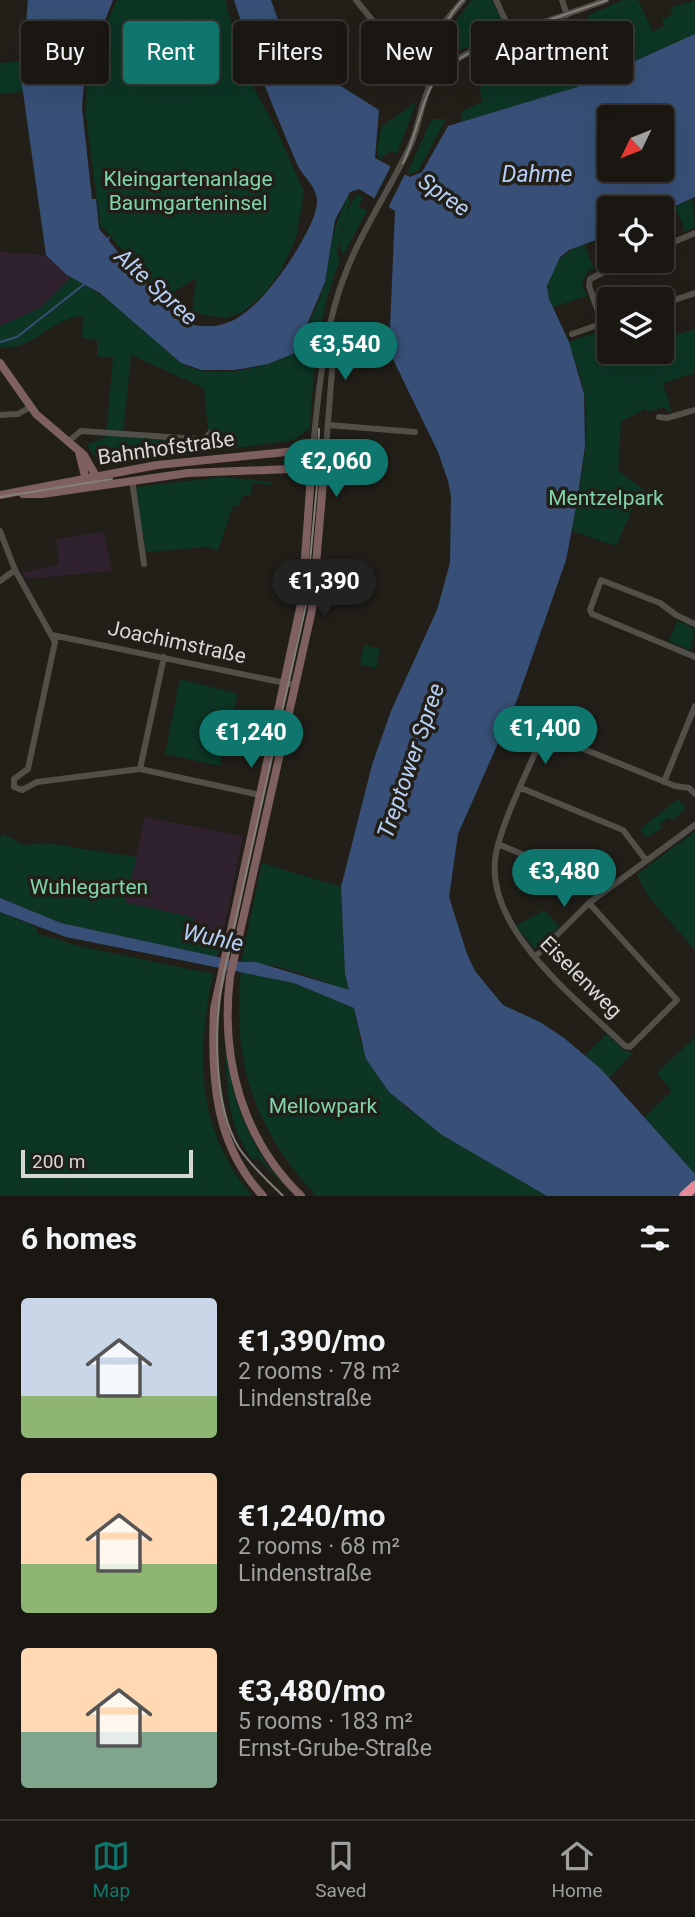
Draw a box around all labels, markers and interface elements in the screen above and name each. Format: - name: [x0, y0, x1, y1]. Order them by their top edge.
- chip: Buy: [21, 21, 109, 84]
- chip: Rent: [123, 21, 219, 84]
- chip: Filters: [233, 21, 347, 84]
- chip: New: [361, 21, 457, 84]
- chip: Apartment: [471, 21, 633, 84]
- north arrow: [597, 105, 674, 182]
- map controls: [597, 105, 674, 364]
- water label: Dahme: [502, 161, 572, 188]
- park label: Kleingartenanlage Baumgarteninsel: [103, 167, 273, 215]
- water label: Spree: [413, 168, 475, 222]
- button: locate: [597, 196, 674, 273]
- water label: Alte Spree: [108, 242, 203, 331]
- button: layers: [597, 287, 674, 364]
- pin: €3,540: [288, 322, 402, 382]
- text: €3,540: [309, 331, 381, 358]
- street label: Bahnhofstraße: [96, 427, 236, 469]
- pin: €2,060: [279, 440, 393, 499]
- text: €2,060: [300, 448, 372, 475]
- park label: Mentzelpark: [548, 486, 664, 510]
- pin: €1,390: [267, 560, 381, 619]
- text: €1,390: [288, 568, 360, 595]
- street label: Joachimstraße: [106, 616, 248, 668]
- water label: Treptower Spree: [372, 680, 450, 842]
- pin: €1,400: [488, 706, 602, 766]
- pin: €1,240: [194, 710, 308, 770]
- text: €1,400: [509, 715, 581, 742]
- text: €1,240: [215, 719, 287, 746]
- pin: €3,480: [507, 850, 621, 909]
- text: €3,480: [528, 858, 600, 885]
- park label: Wuhlegarten: [30, 875, 148, 899]
- water label: Wuhle: [180, 918, 246, 958]
- street label: Eiselenweg: [535, 931, 627, 1023]
- park label: Mellowpark: [269, 1094, 378, 1118]
- scale bar: [21, 1147, 192, 1179]
- text: 200 m: [32, 1150, 85, 1173]
- icon: filters: [636, 1219, 674, 1257]
- text: 6 homes: [21, 1221, 137, 1256]
- text: €1,390/mo: [238, 1323, 386, 1358]
- icon: home: [77, 1326, 161, 1410]
- text: 2 rooms · 78 m²: [238, 1358, 400, 1385]
- text: Lindenstraße: [238, 1385, 372, 1412]
- text: €1,240/mo: [238, 1498, 386, 1533]
- icon: home: [77, 1501, 161, 1585]
- text: 2 rooms · 68 m²: [238, 1533, 400, 1560]
- text: Lindenstraße: [238, 1560, 372, 1587]
- text: €3,480/mo: [238, 1673, 386, 1708]
- icon: home: [77, 1676, 161, 1760]
- text: 5 rooms · 183 m²: [238, 1708, 413, 1735]
- text: Ernst-Grube-Straße: [238, 1735, 432, 1762]
- tab: Map: [92, 1837, 130, 1902]
- tab: Saved: [315, 1837, 367, 1902]
- tab: Home: [551, 1837, 603, 1902]

